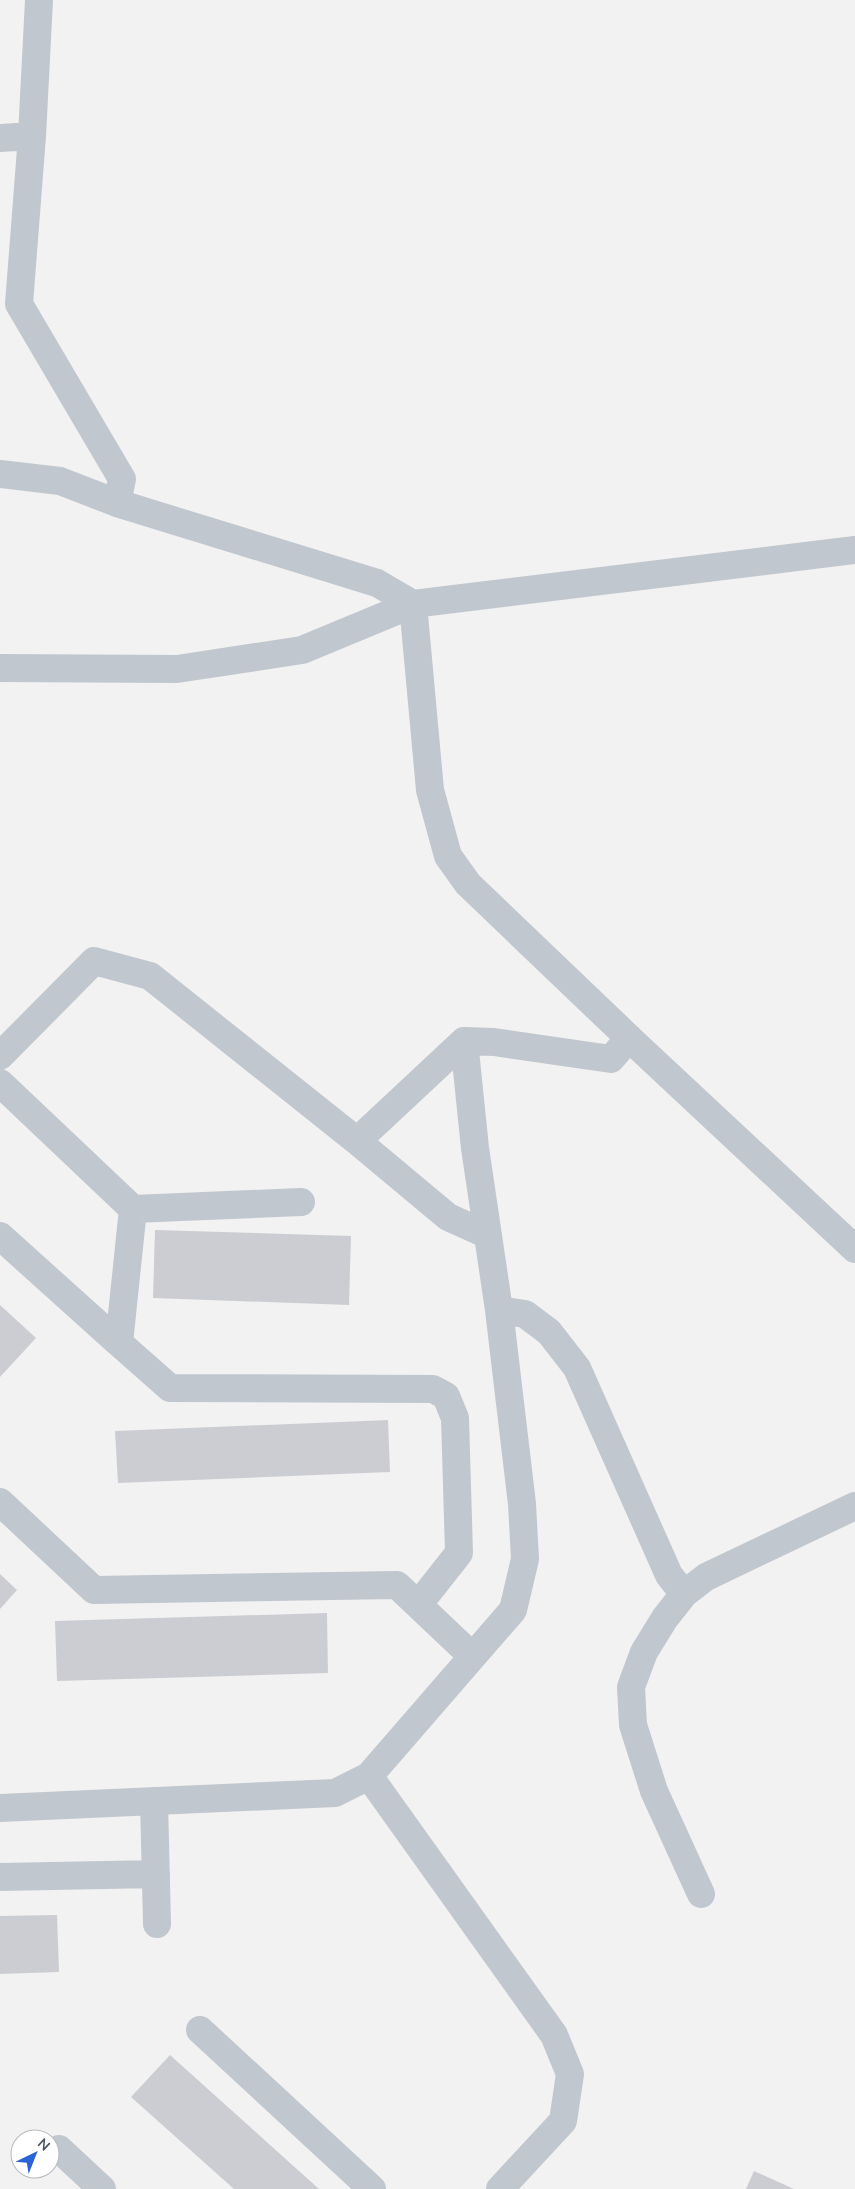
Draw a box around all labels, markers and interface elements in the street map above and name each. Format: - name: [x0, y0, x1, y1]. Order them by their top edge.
- north arrow: [10, 2129, 60, 2179]
- text: N: [33, 2134, 54, 2155]

